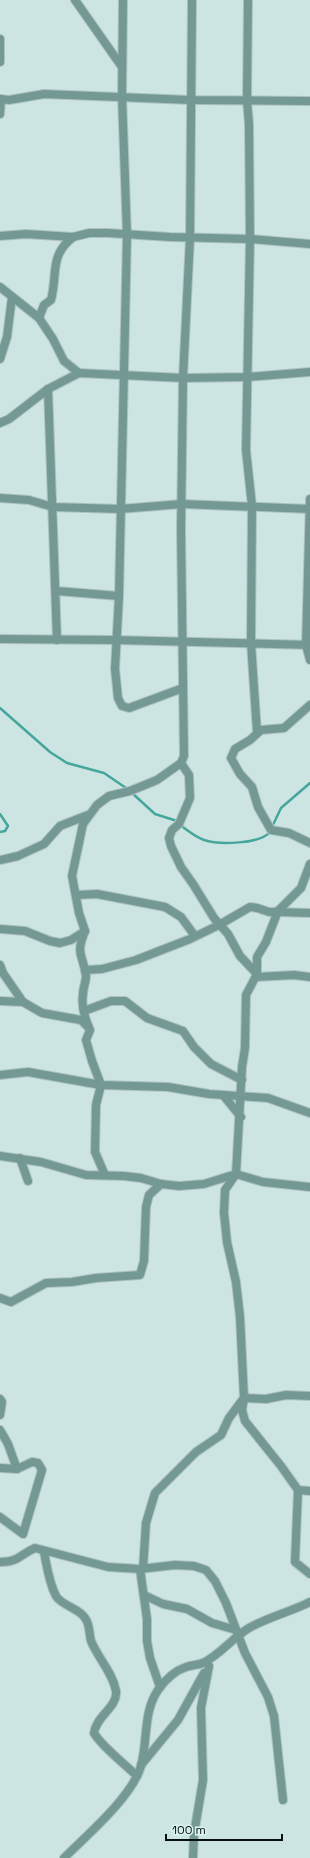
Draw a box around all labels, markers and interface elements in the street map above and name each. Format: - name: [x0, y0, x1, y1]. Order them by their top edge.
- scale bar: [166, 1816, 282, 1842]
- text: 100 m: [172, 1822, 206, 1838]

